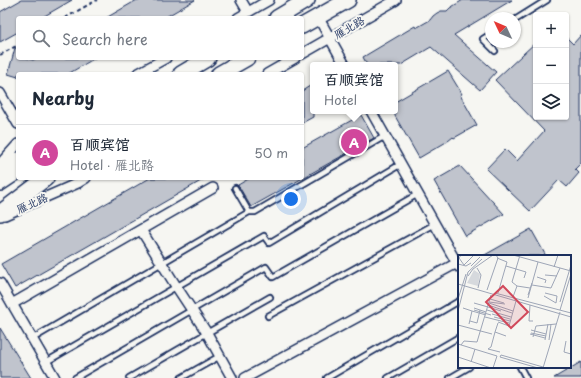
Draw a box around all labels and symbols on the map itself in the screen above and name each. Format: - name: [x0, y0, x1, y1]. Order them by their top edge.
- street label: 雁北路: [330, 11, 368, 43]
- north arrow: [485, 12, 521, 48]
- pin: A: [341, 127, 367, 157]
- street label: 雁北路: [13, 189, 51, 217]
- your location: [281, 189, 301, 209]
- inset map: [458, 255, 571, 368]

